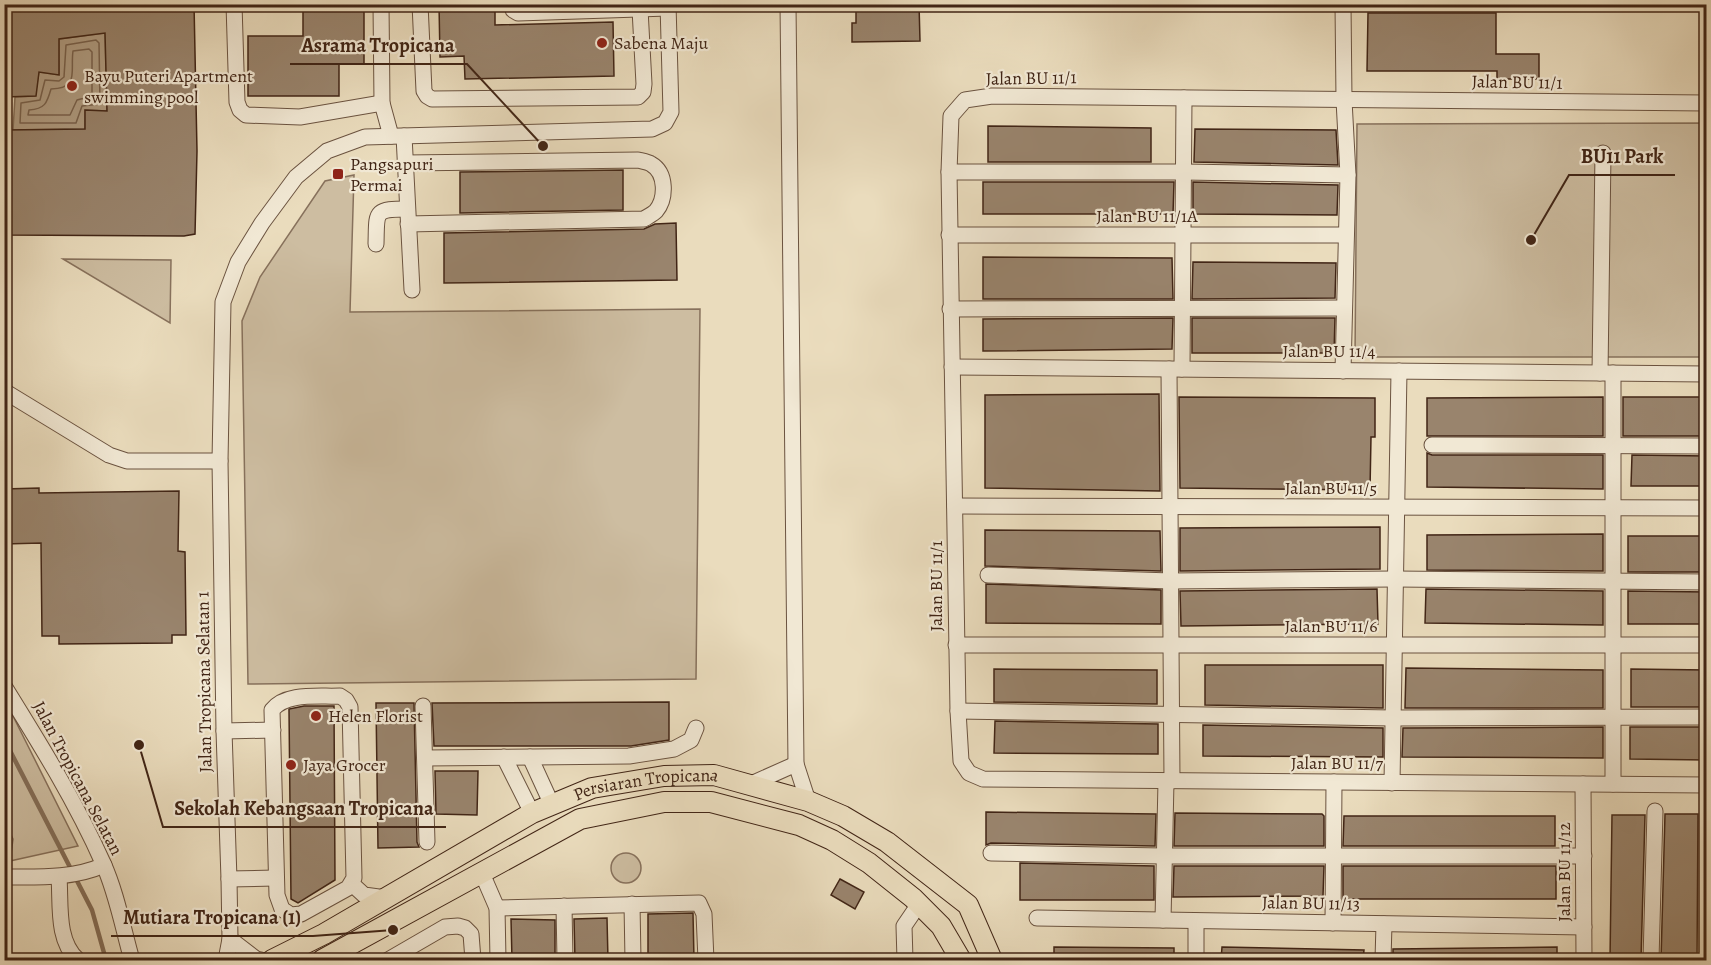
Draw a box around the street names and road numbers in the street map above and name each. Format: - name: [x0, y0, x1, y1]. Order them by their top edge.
- street label: Jalan BU 11/1: [985, 65, 1077, 91]
- street label: Jalan BU 11/1: [1471, 69, 1563, 95]
- street label: Jalan BU 11/1A: [1096, 204, 1198, 228]
- street label: Jalan BU 11/4: [1283, 339, 1375, 363]
- street label: Jalan BU 11/5: [1285, 476, 1377, 500]
- street label: Jalan BU 11/1: [924, 541, 948, 631]
- street label: Jalan Tropicana Selatan 1: [190, 591, 218, 773]
- street label: Jalan BU 11/6: [1284, 614, 1378, 638]
- street label: Jalan Tropicana Selatan: [27, 697, 129, 859]
- street label: Jalan BU 11/7: [1291, 751, 1384, 775]
- street label: Persiaran Tropicana: [570, 762, 722, 807]
- street label: Jalan BU 11/12: [1552, 822, 1576, 922]
- street label: Jalan BU 11/13: [1262, 890, 1360, 916]

